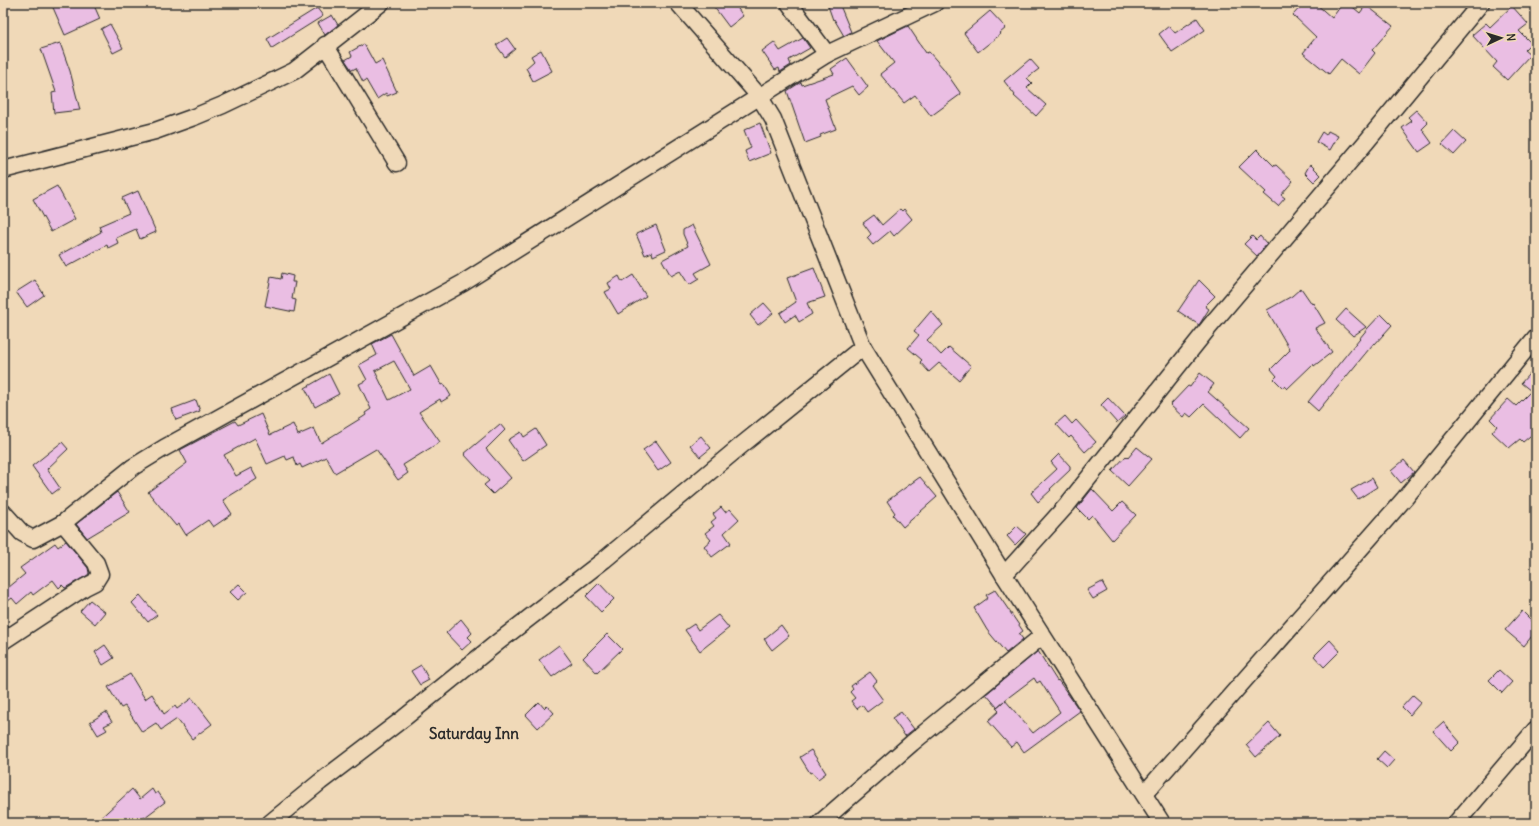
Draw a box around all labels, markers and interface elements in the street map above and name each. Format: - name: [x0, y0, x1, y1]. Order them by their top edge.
- north arrow: [1481, 18, 1521, 58]
- text: N: [1504, 33, 1518, 42]
- district label: Saturday Inn: [429, 724, 519, 744]

